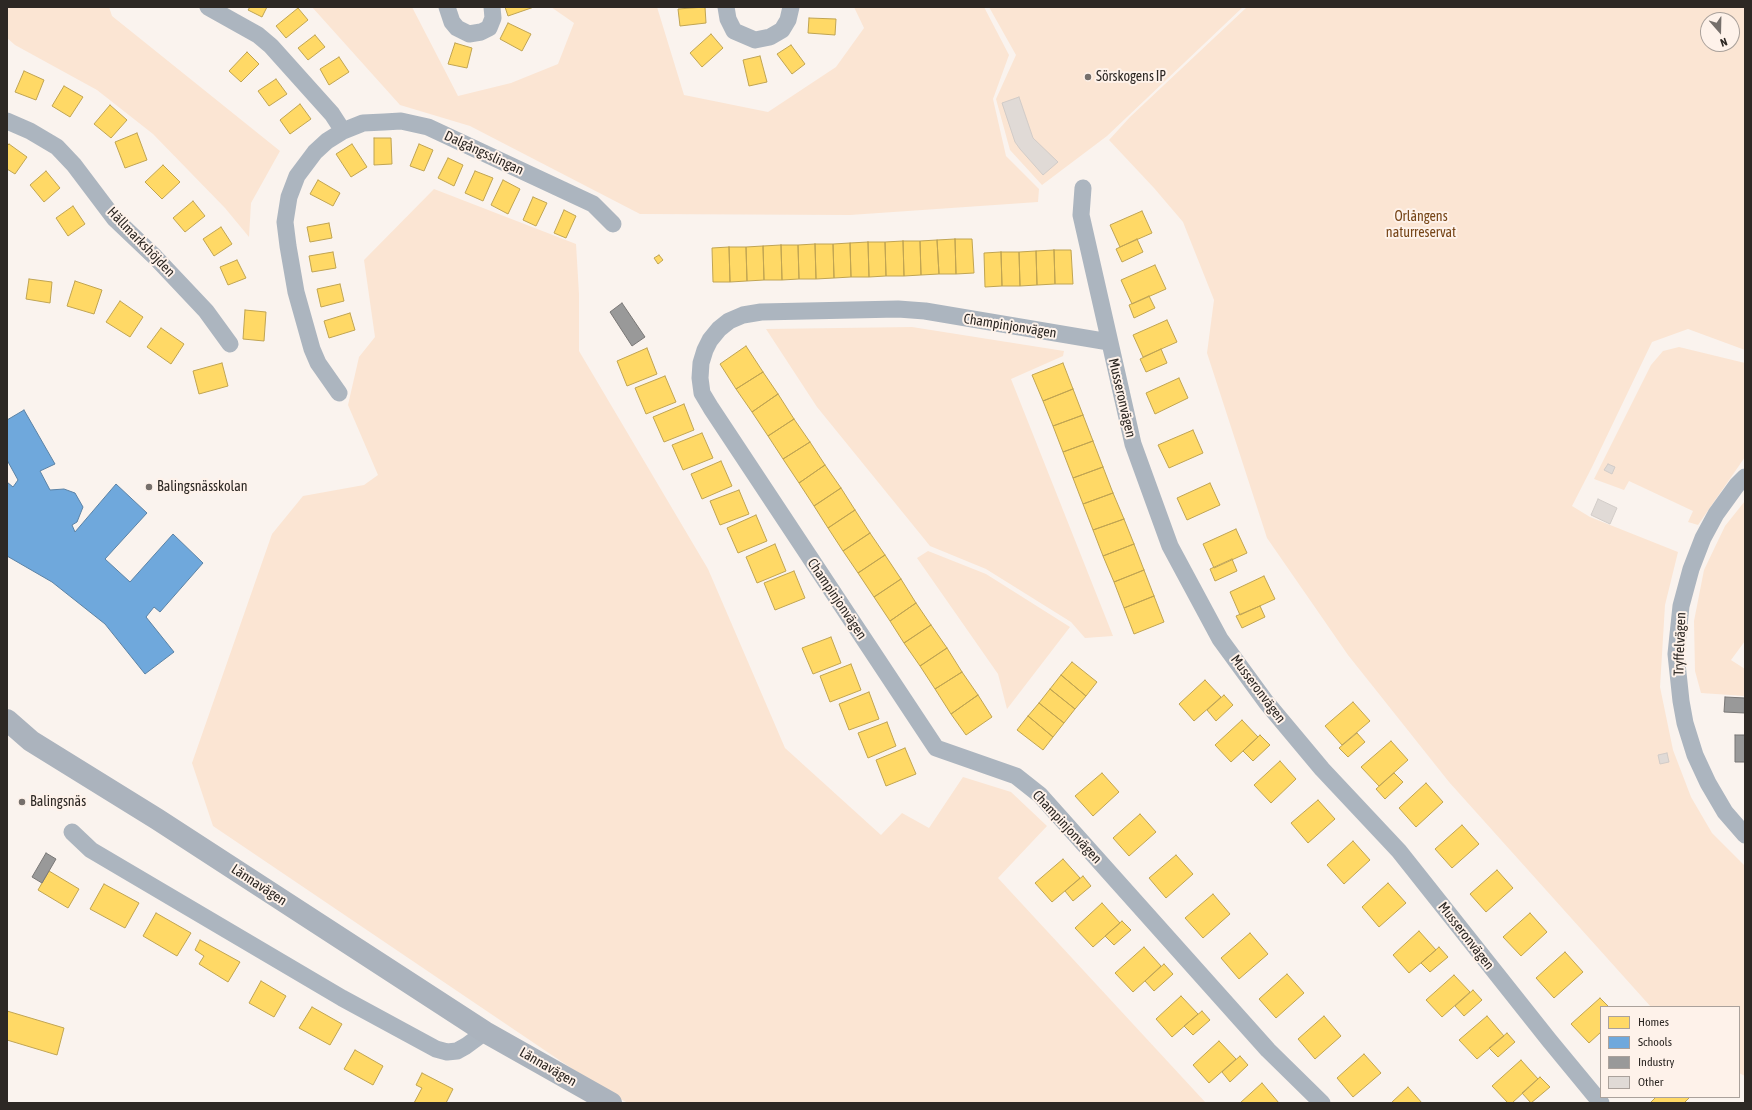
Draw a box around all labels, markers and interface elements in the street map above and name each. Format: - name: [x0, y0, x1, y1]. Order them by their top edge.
- north arrow: [1700, 12, 1740, 52]
- text: N: [1719, 36, 1729, 49]
- place label: Sörskogens IP: [1096, 69, 1166, 85]
- marker: Sörskogens IP: [1083, 72, 1093, 82]
- street label: Dalgångsslingan: [442, 127, 526, 179]
- street label: Hällmarkshöjden: [104, 204, 178, 280]
- park label: Orlångens naturreservat: [1386, 209, 1456, 242]
- street label: Champinjonvägen: [962, 310, 1058, 342]
- street label: Musseronvägen: [1105, 357, 1139, 439]
- place label: Balingsnässkolan: [157, 479, 247, 495]
- marker: Balingsnässkolan: [144, 482, 154, 492]
- street label: Champinjonvägen: [804, 555, 870, 643]
- street label: Tryffelvägen: [1670, 612, 1690, 676]
- street label: Musseronvägen: [1227, 652, 1289, 726]
- street label: Champinjonvägen: [1029, 787, 1105, 867]
- place label: Balingsnäs: [30, 794, 86, 810]
- marker: Balingsnäs: [17, 797, 27, 807]
- street label: Lännavägen: [228, 861, 290, 909]
- street label: Musseronvägen: [1434, 899, 1498, 973]
- legend: [1600, 1006, 1740, 1098]
- text: Homes: [1638, 1015, 1669, 1029]
- text: Schools: [1638, 1035, 1672, 1049]
- street label: Lännavägen: [517, 1044, 579, 1090]
- text: Industry: [1638, 1055, 1675, 1069]
- text: Other: [1638, 1075, 1663, 1089]

